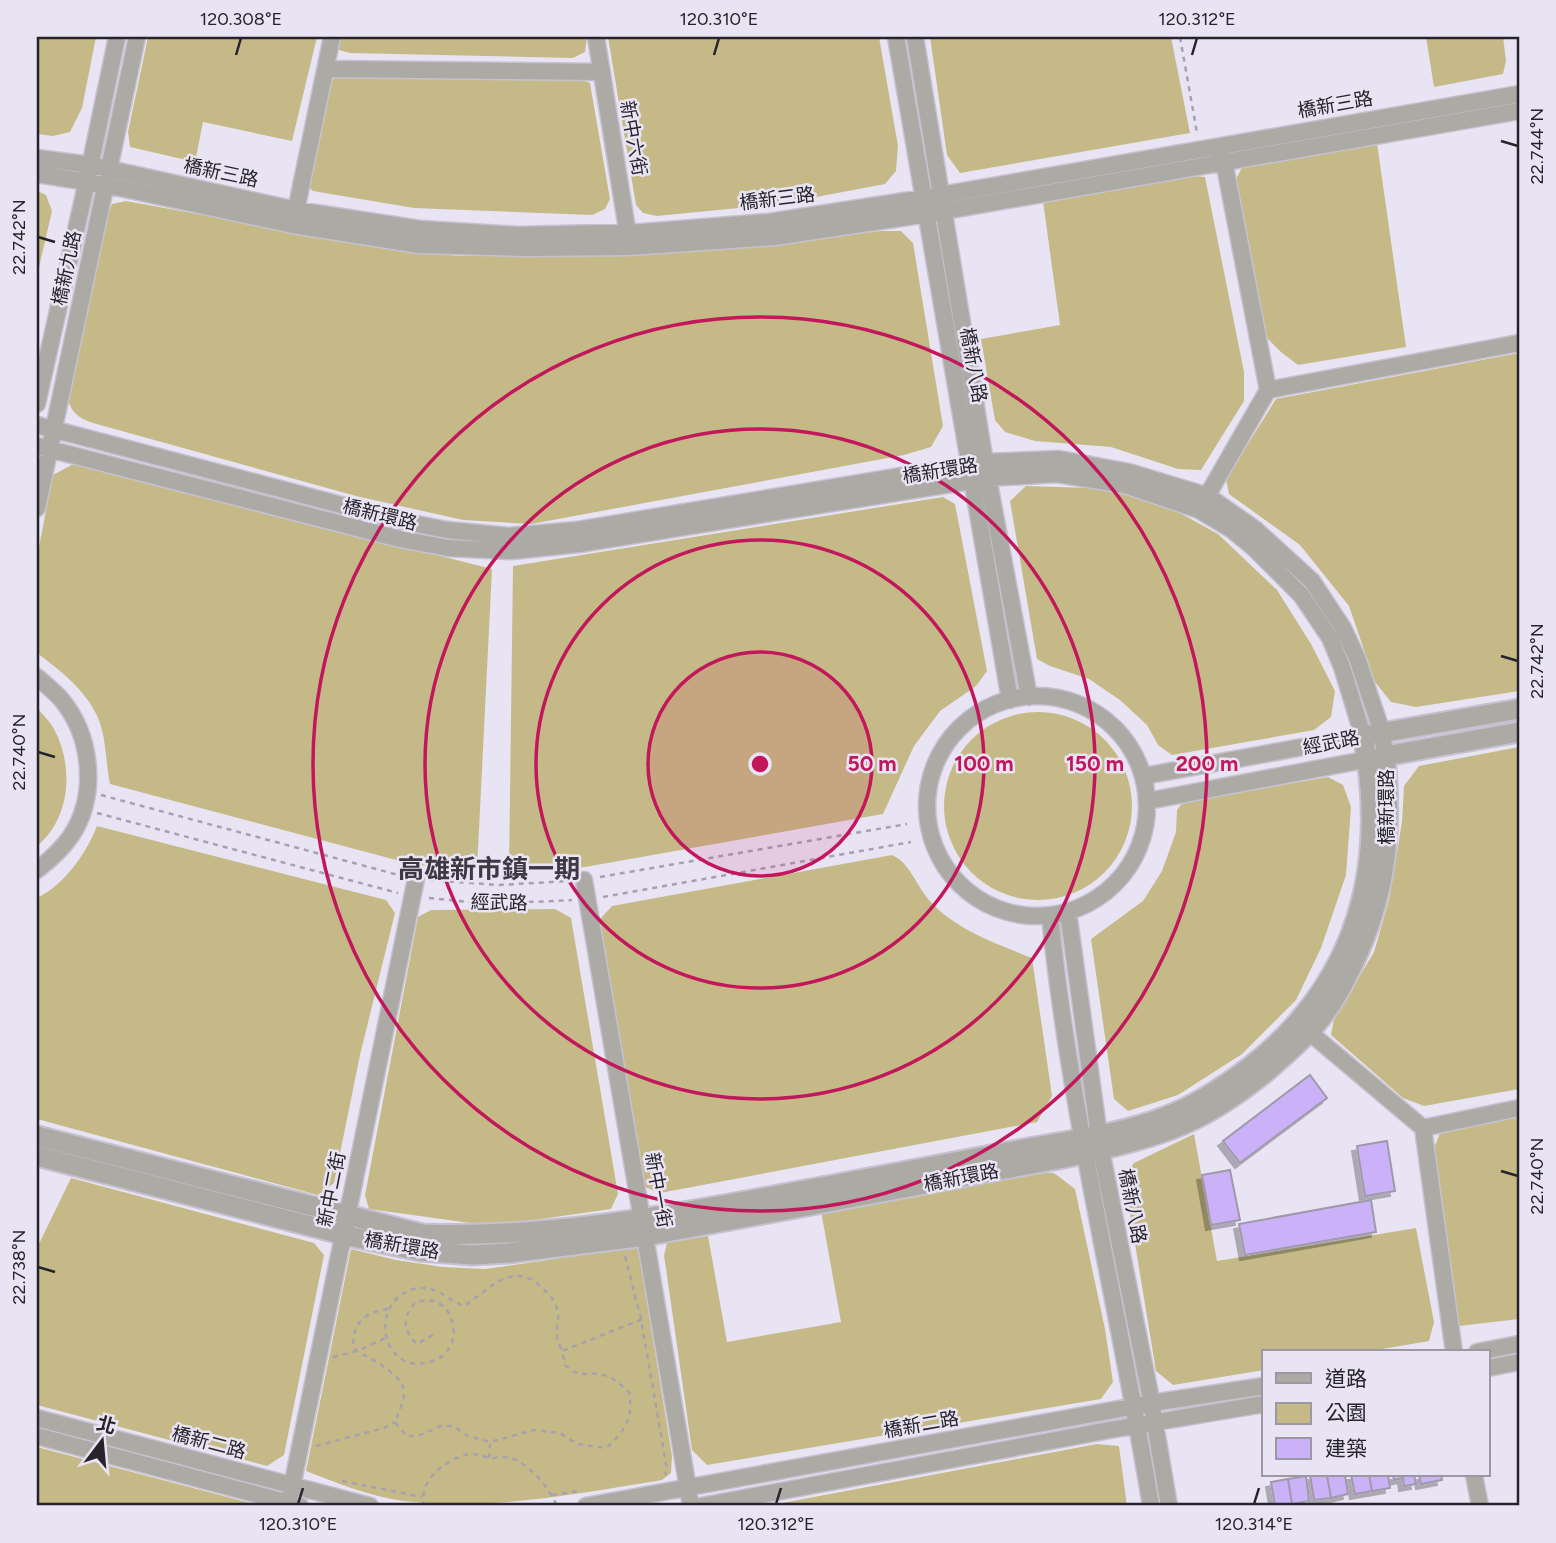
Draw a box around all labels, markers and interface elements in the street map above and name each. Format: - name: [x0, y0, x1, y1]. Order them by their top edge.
- text: 120.308°E: [200, 8, 282, 30]
- text: 120.310°E: [680, 8, 758, 30]
- text: 120.312°E: [1158, 8, 1236, 30]
- street label: 橋新三路: [1296, 87, 1375, 122]
- street label: 新中六街: [616, 99, 651, 178]
- text: 22.744°N: [1526, 108, 1548, 184]
- street label: 橋新三路: [181, 153, 260, 192]
- street label: 橋新三路: [738, 182, 816, 215]
- text: 22.742°N: [8, 199, 30, 275]
- street label: 橋新九路: [47, 229, 86, 308]
- street label: 橋新八路: [956, 326, 991, 405]
- street label: 橋新環路: [901, 453, 979, 488]
- street label: 橋新環路: [340, 494, 420, 535]
- text: 22.742°N: [1526, 623, 1548, 699]
- text: 22.740°N: [8, 714, 30, 790]
- street label: 經武路: [1301, 726, 1361, 759]
- text: 50 m: [847, 751, 897, 776]
- text: 100 m: [954, 751, 1014, 776]
- text: 150 m: [1066, 751, 1124, 776]
- text: 200 m: [1176, 751, 1238, 776]
- centre of rings: [748, 752, 772, 776]
- street label: 橋新環路: [1375, 769, 1398, 845]
- district label: 高雄新市鎮一期: [398, 853, 580, 885]
- street label: 經武路: [470, 891, 528, 914]
- text: 22.740°N: [1526, 1138, 1548, 1214]
- street label: 新中二街: [313, 1150, 350, 1229]
- street label: 新中一街: [641, 1151, 676, 1230]
- street label: 橋新環路: [922, 1159, 1001, 1196]
- street label: 橋新八路: [1114, 1167, 1151, 1246]
- street label: 橋新環路: [362, 1228, 441, 1263]
- text: 22.738°N: [8, 1230, 30, 1304]
- legend: [1262, 1350, 1490, 1476]
- text: 道路: [1325, 1366, 1367, 1391]
- text: 公園: [1325, 1400, 1367, 1425]
- north arrow: [66, 1406, 136, 1476]
- street label: 橋新二路: [882, 1407, 961, 1442]
- text: 北: [94, 1411, 119, 1439]
- street label: 橋新二路: [169, 1422, 249, 1463]
- text: 建築: [1325, 1436, 1367, 1461]
- text: 120.310°E: [259, 1513, 337, 1535]
- text: 120.312°E: [737, 1513, 815, 1535]
- text: 120.314°E: [1215, 1513, 1293, 1535]

